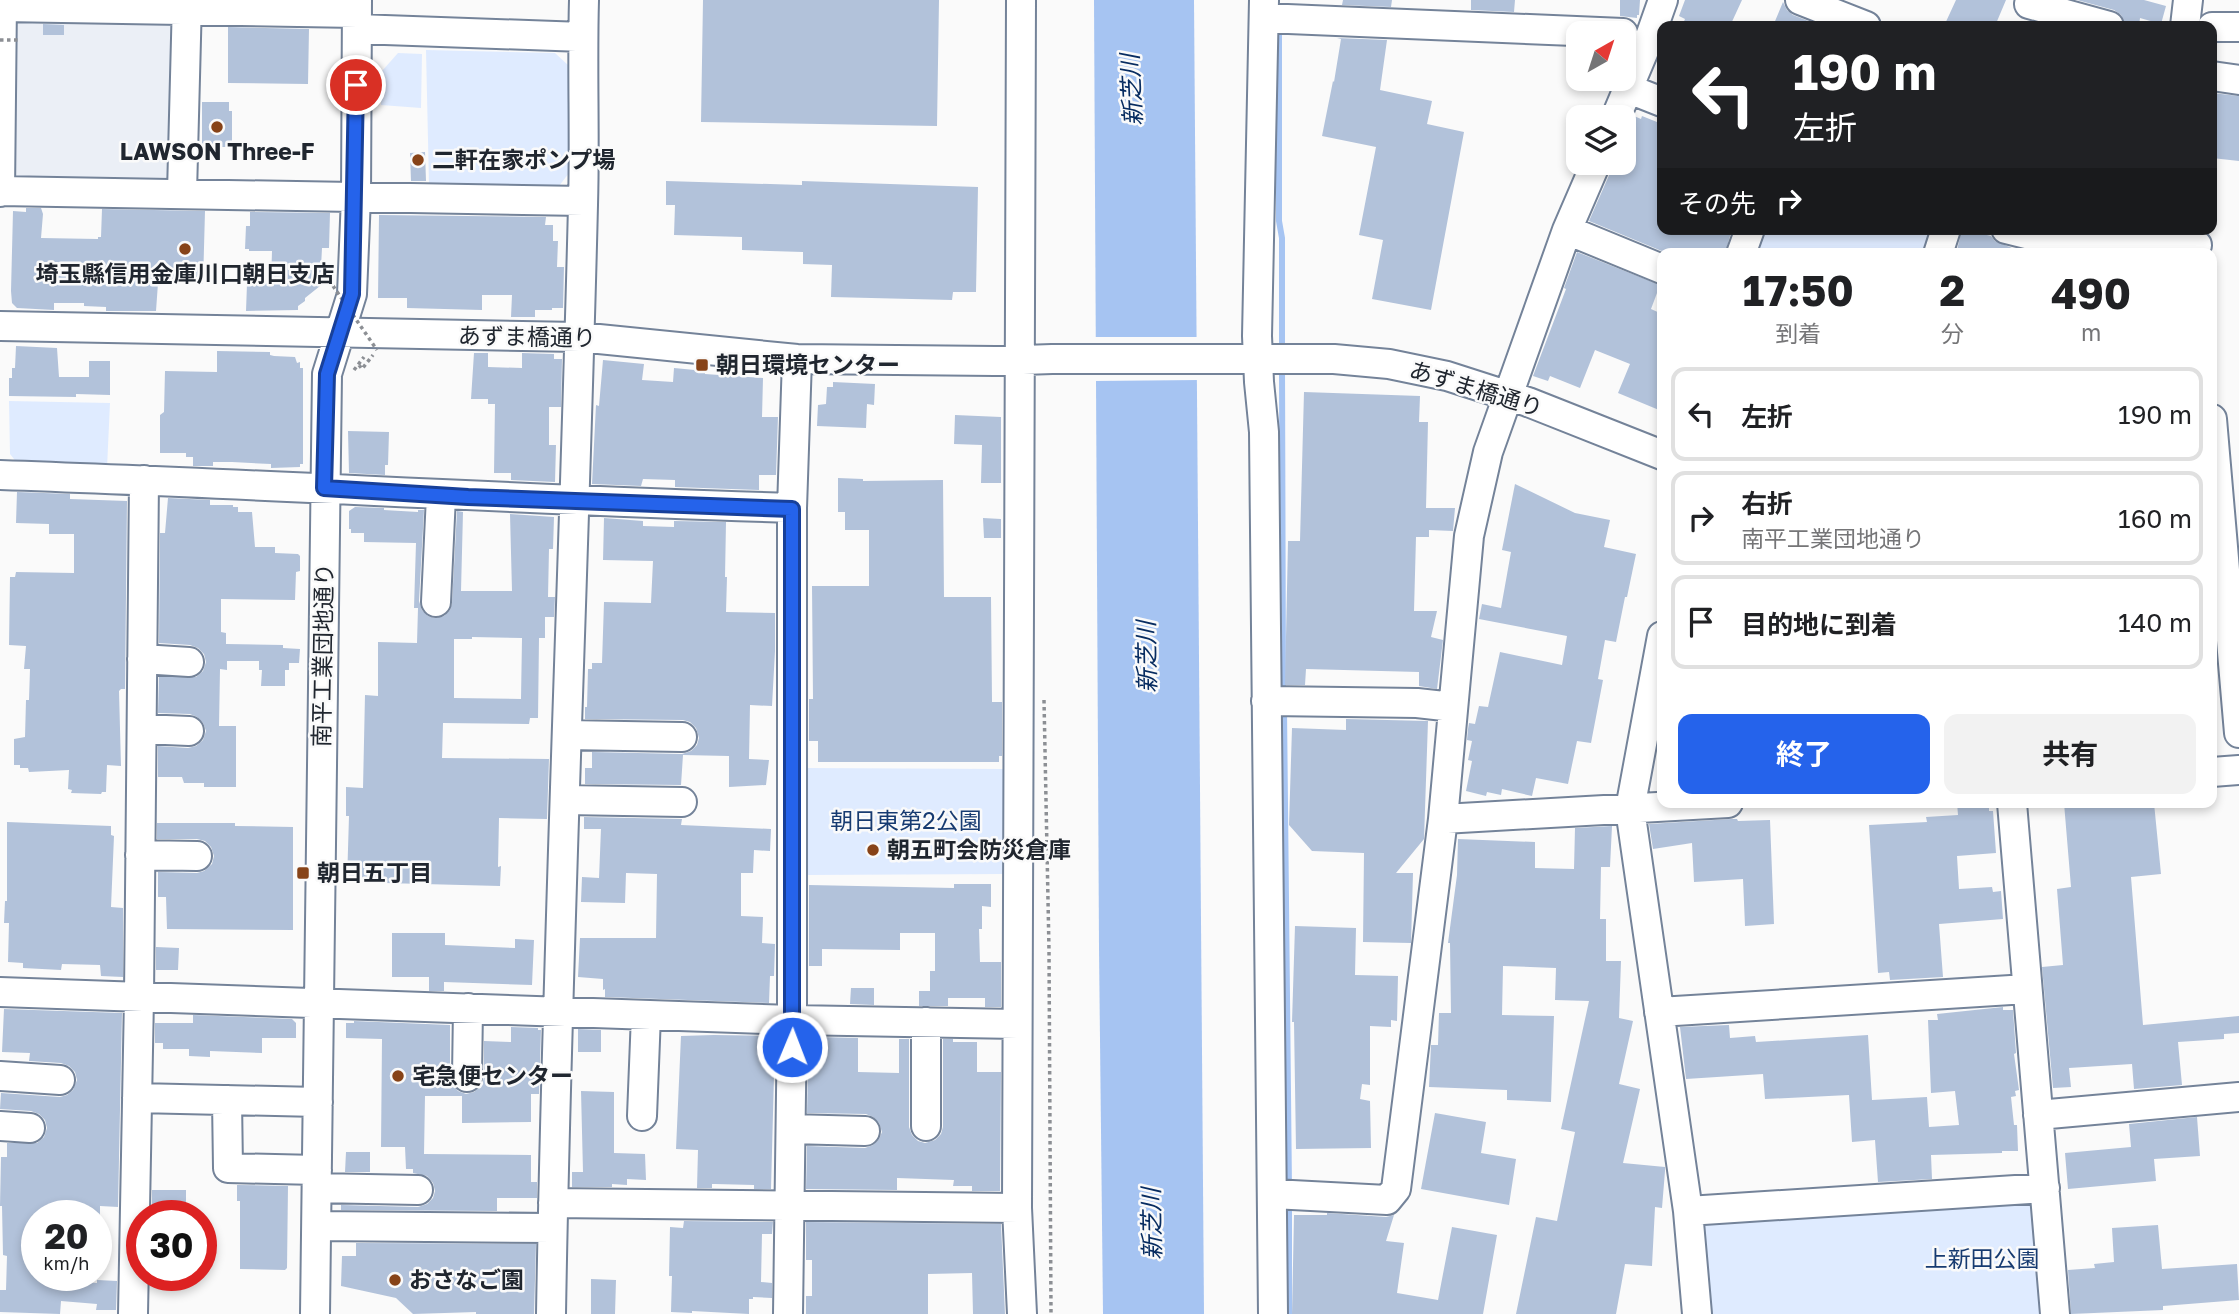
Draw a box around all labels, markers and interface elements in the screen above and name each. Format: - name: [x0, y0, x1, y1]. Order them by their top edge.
- north arrow: [1566, 21, 1636, 91]
- map controls: [1566, 21, 1636, 175]
- text: 190 m: [1793, 42, 1936, 101]
- icon: left: [1678, 49, 1769, 140]
- water label: 新芝川: [1114, 50, 1147, 127]
- pin: [326, 55, 386, 115]
- icon: arrive: [337, 66, 375, 104]
- button: layers: [1566, 105, 1636, 175]
- text: 左折: [1793, 108, 1857, 146]
- marker: LAWSON Three-F: [209, 119, 225, 135]
- place label: LAWSON Three-F: [120, 137, 314, 165]
- place label: 二軒在家ポンプ場: [432, 145, 615, 173]
- marker: 二軒在家ポンプ場: [410, 152, 426, 168]
- icon: right: [1770, 182, 1808, 220]
- text: その先: [1678, 188, 1756, 219]
- marker: 埼玉縣信用金庫川口朝日支店: [177, 241, 193, 257]
- place label: 埼玉縣信用金庫川口朝日支店: [36, 259, 335, 287]
- text: 17:50: [1743, 265, 1854, 315]
- text: 2: [1940, 265, 1965, 315]
- text: 490: [2051, 268, 2131, 318]
- text: m: [2081, 318, 2101, 346]
- text: 到着: [1775, 319, 1821, 347]
- text: 分: [1941, 319, 1964, 347]
- street label: あずま橋通り: [458, 321, 596, 351]
- place label: 朝日環境センター: [716, 350, 900, 378]
- street label: あずま橋通り: [1406, 354, 1546, 422]
- marker: 朝日環境センター: [694, 357, 710, 373]
- icon: left: [1682, 395, 1720, 433]
- text: 190 m: [2118, 399, 2192, 430]
- text: 左折: [1741, 401, 1793, 432]
- text: 右折: [1741, 488, 1793, 519]
- icon: right: [1682, 499, 1720, 537]
- text: 160 m: [2118, 503, 2192, 534]
- text: 南平工業団地通り: [1741, 524, 1925, 552]
- street label: 南平工業団地通り: [306, 563, 338, 747]
- icon: arrive: [1682, 603, 1720, 641]
- text: 140 m: [2118, 607, 2192, 638]
- text: 目的地に到着: [1741, 609, 1897, 640]
- water label: 新芝川: [1130, 618, 1161, 693]
- button: 終了: [1678, 714, 1930, 794]
- button: 共有: [1944, 714, 2196, 794]
- park label: 朝日東第2公園: [830, 806, 982, 834]
- place label: 朝五町会防災倉庫: [887, 835, 1071, 863]
- marker: 朝五町会防災倉庫: [865, 842, 881, 858]
- place label: 朝日五丁目: [317, 858, 432, 886]
- marker: 朝日五丁目: [295, 865, 311, 881]
- position arrow: [755, 1010, 829, 1084]
- place label: 宅急便センター: [412, 1061, 573, 1089]
- marker: 宅急便センター: [390, 1068, 406, 1084]
- water label: 新芝川: [1135, 1185, 1166, 1260]
- speed limit sign: 30: [126, 1200, 217, 1291]
- text: 20: [44, 1215, 89, 1257]
- park label: 上新田公園: [1925, 1244, 2040, 1272]
- text: km/h: [44, 1252, 89, 1274]
- place label: おさなご園: [409, 1265, 524, 1293]
- marker: おさなご園: [387, 1272, 403, 1288]

